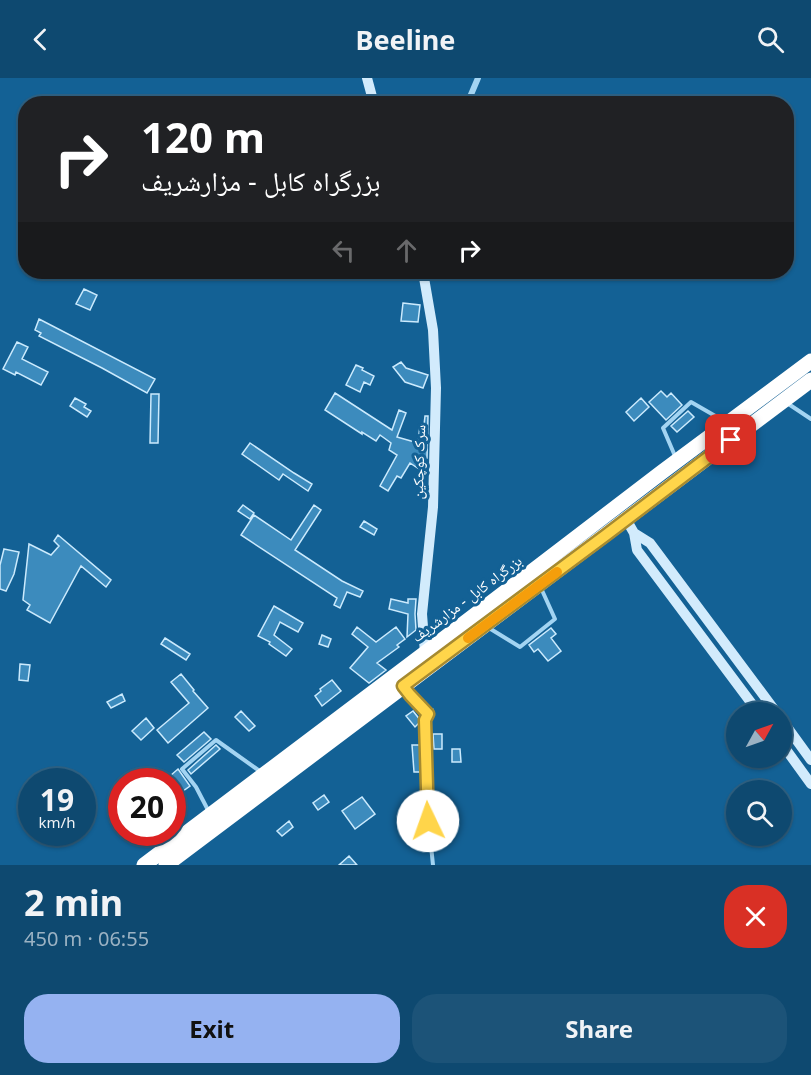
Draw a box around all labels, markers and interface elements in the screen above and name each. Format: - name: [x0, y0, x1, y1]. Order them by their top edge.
- text: Beeline: [356, 21, 455, 58]
- icon: back: [24, 23, 57, 56]
- icon: search: [754, 23, 787, 56]
- text: 120 m: [141, 108, 265, 165]
- icon: right: [42, 120, 120, 198]
- text: بزرگراه کابل - مزارشریف: [141, 162, 381, 199]
- icon: left: [327, 234, 360, 267]
- icon: ahead: [390, 234, 423, 267]
- icon: right: [453, 234, 486, 267]
- pin: [705, 414, 756, 465]
- icon: arrive: [714, 423, 747, 456]
- street label: سرک کوچکین: [407, 424, 430, 500]
- street label: بزرگراه کابل - مزارشریف: [407, 550, 526, 647]
- north arrow: [726, 702, 792, 768]
- map controls: [726, 702, 792, 846]
- speed limit sign: 20: [108, 768, 186, 846]
- text: 19: [40, 779, 74, 820]
- button: search: [726, 780, 792, 846]
- position arrow: [396, 789, 460, 853]
- text: km/h: [39, 812, 75, 832]
- text: 2 min: [24, 878, 123, 927]
- button: close: [724, 885, 787, 948]
- text: 450 m · 06:55: [24, 925, 149, 952]
- button: Exit: [24, 994, 400, 1063]
- button: Share: [412, 994, 787, 1063]

